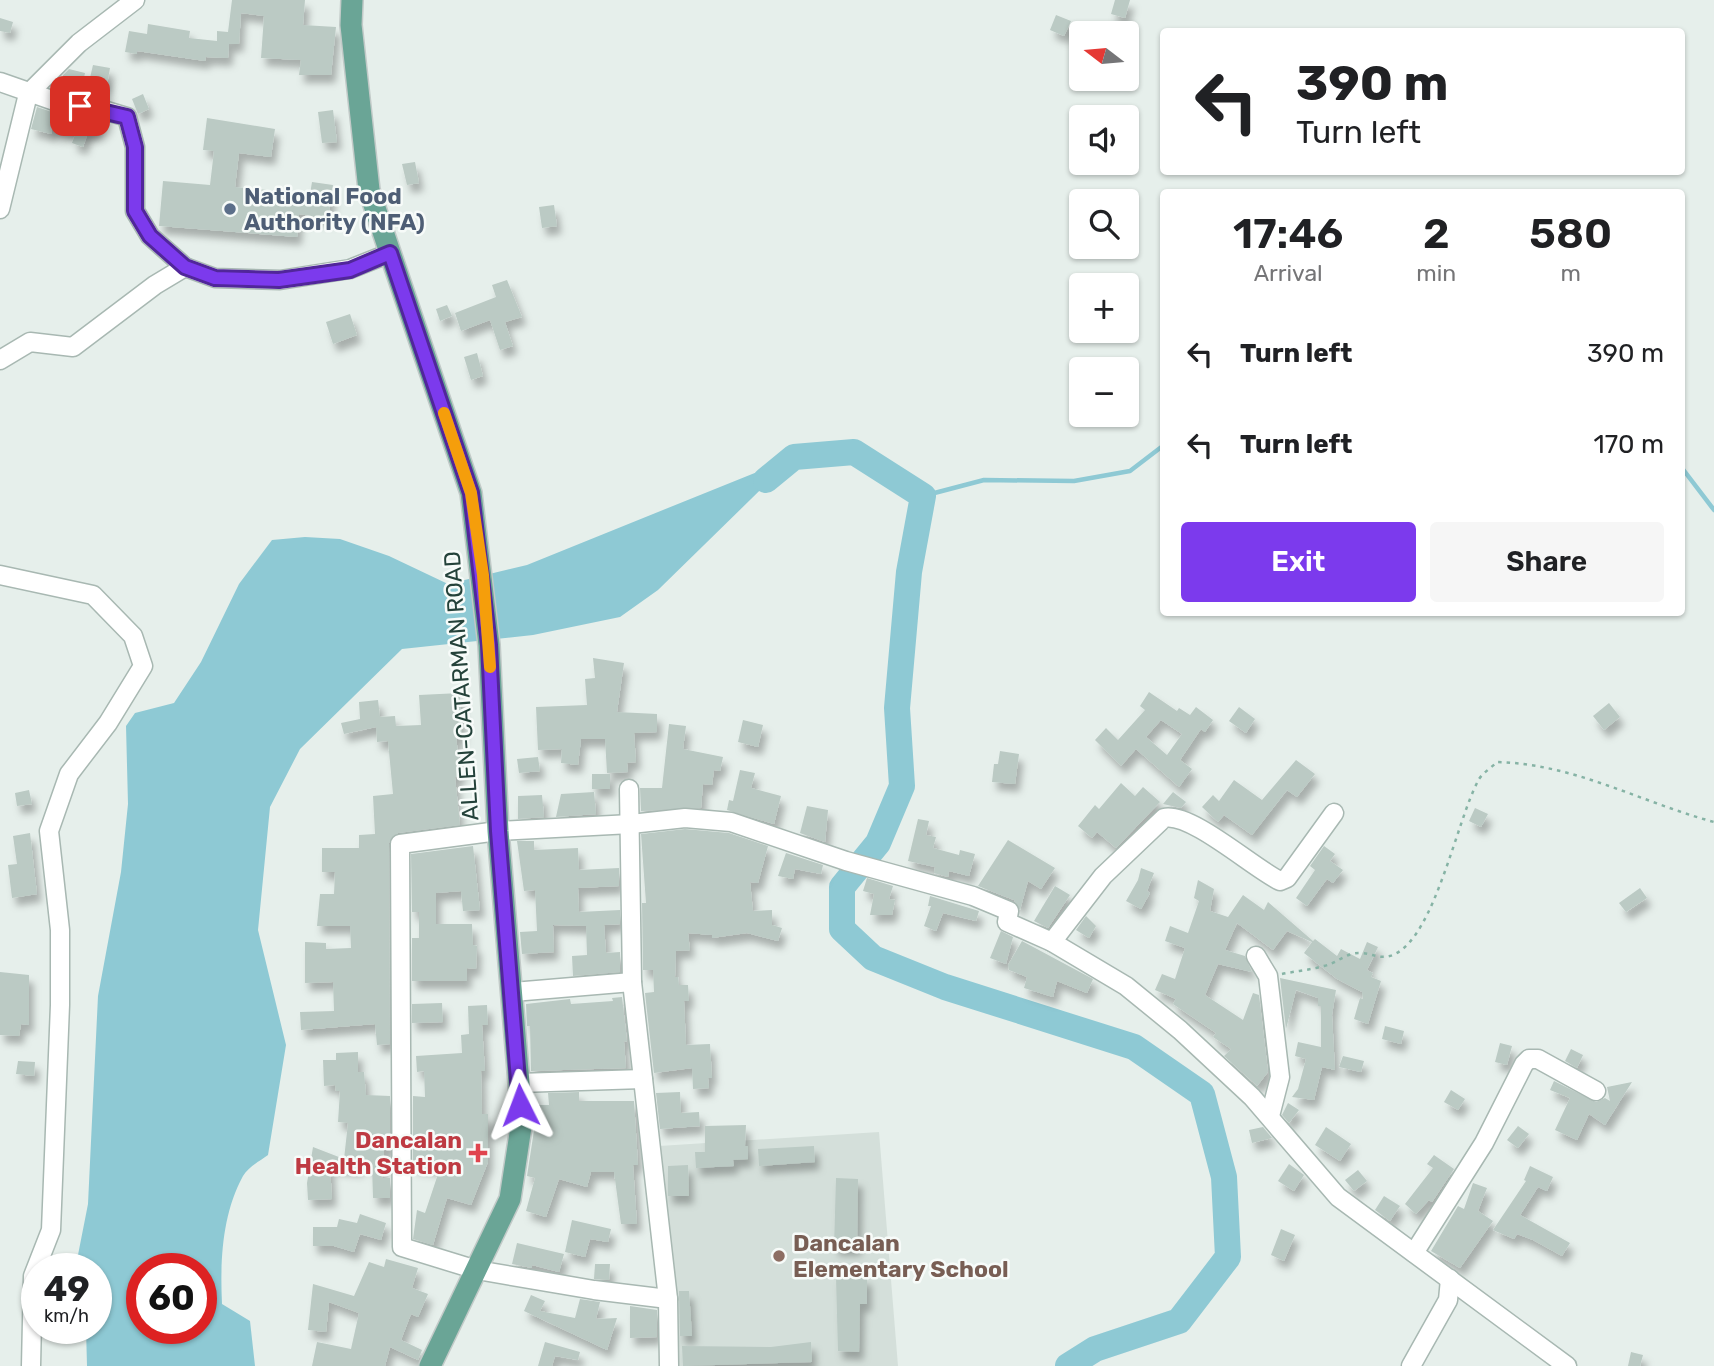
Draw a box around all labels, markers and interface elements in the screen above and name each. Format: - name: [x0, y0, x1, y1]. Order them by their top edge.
- north arrow: [1069, 21, 1139, 91]
- map controls: [1069, 21, 1139, 427]
- text: 390 m: [1296, 54, 1448, 112]
- icon: left: [1181, 56, 1272, 147]
- pin: [50, 76, 110, 136]
- icon: arrive: [61, 87, 99, 125]
- button: sound: [1069, 105, 1139, 175]
- text: Turn left: [1296, 113, 1421, 151]
- place label: National Food Authority (NFA): [244, 182, 425, 236]
- button: search: [1069, 189, 1139, 259]
- marker: National Food Authority (NFA): [222, 201, 238, 217]
- text: 17:46: [1233, 209, 1343, 259]
- text: 2: [1423, 209, 1450, 259]
- text: 580: [1529, 209, 1612, 259]
- text: Arrival: [1254, 259, 1323, 287]
- text: min: [1416, 259, 1456, 287]
- text: m: [1560, 259, 1581, 287]
- button: +: [1069, 273, 1139, 343]
- icon: left: [1181, 335, 1219, 373]
- text: Turn left: [1240, 338, 1352, 369]
- text: 390 m: [1587, 338, 1664, 369]
- button: −: [1069, 357, 1139, 427]
- icon: left: [1181, 426, 1219, 464]
- text: Turn left: [1240, 429, 1352, 460]
- text: 170 m: [1594, 429, 1664, 460]
- button: Exit: [1181, 522, 1416, 602]
- button: Share: [1430, 522, 1664, 602]
- street label: ALLEN-CATARMAN ROAD: [438, 550, 484, 822]
- position arrow: [483, 1068, 557, 1142]
- place label: Dancalan Health Station: [295, 1126, 462, 1180]
- marker: Dancalan Health Station: [468, 1143, 488, 1163]
- place label: Dancalan Elementary School: [793, 1229, 1009, 1283]
- marker: Dancalan Elementary School: [771, 1248, 787, 1264]
- speed limit sign: 60: [126, 1253, 217, 1344]
- text: 49: [43, 1268, 90, 1310]
- text: km/h: [44, 1305, 89, 1327]

